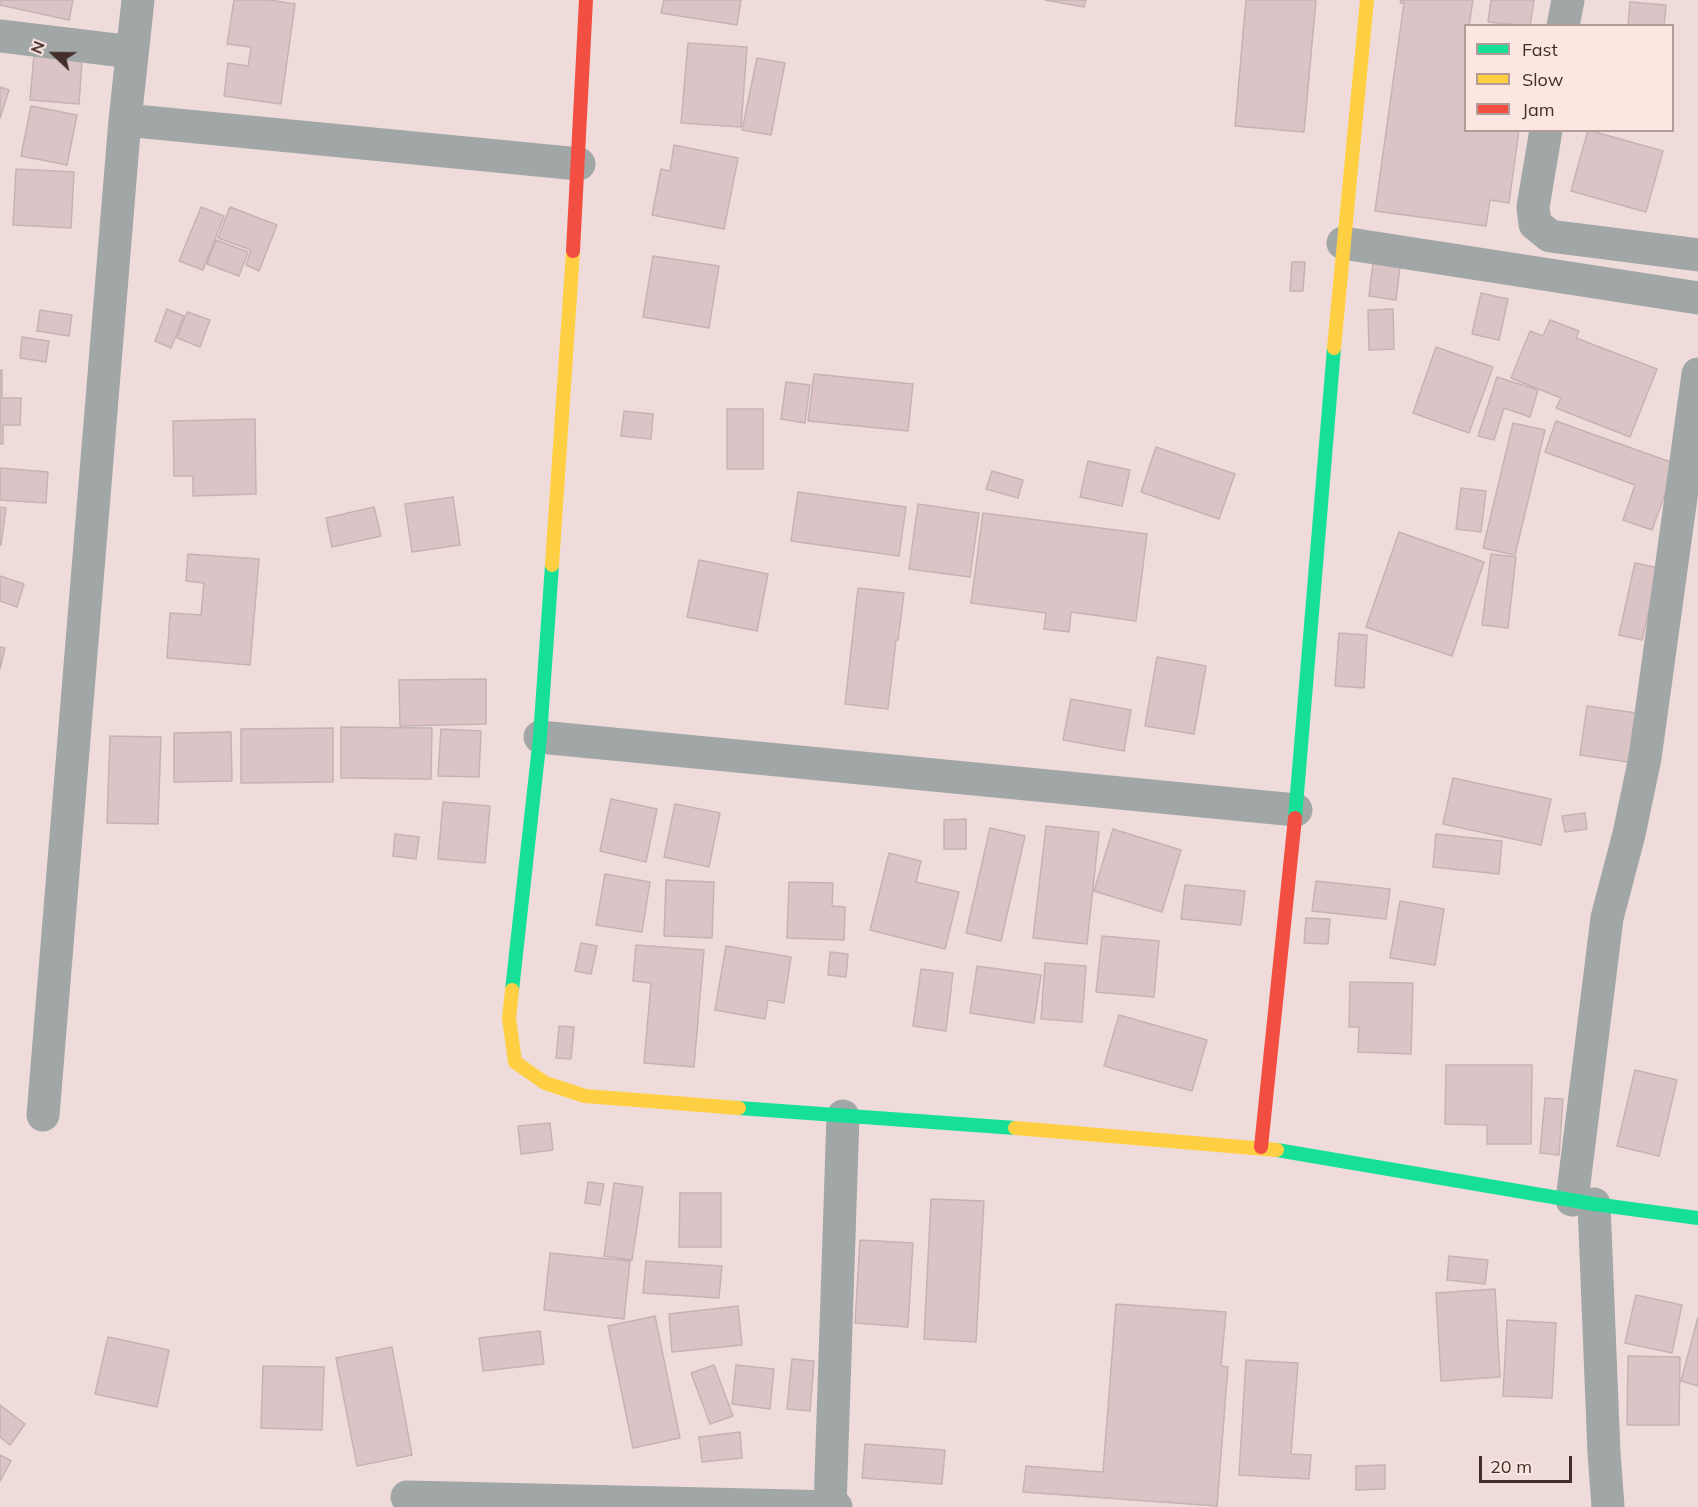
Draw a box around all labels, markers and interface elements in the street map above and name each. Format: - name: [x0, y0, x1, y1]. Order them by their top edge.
- north arrow: [24, 24, 84, 84]
- legend: [1464, 24, 1674, 132]
- text: N: [26, 38, 49, 57]
- text: Fast: [1522, 38, 1558, 61]
- text: Slow: [1522, 68, 1563, 91]
- text: Jam: [1522, 98, 1555, 121]
- scale bar: [1482, 1444, 1575, 1482]
- text: 20 m: [1490, 1455, 1532, 1478]

